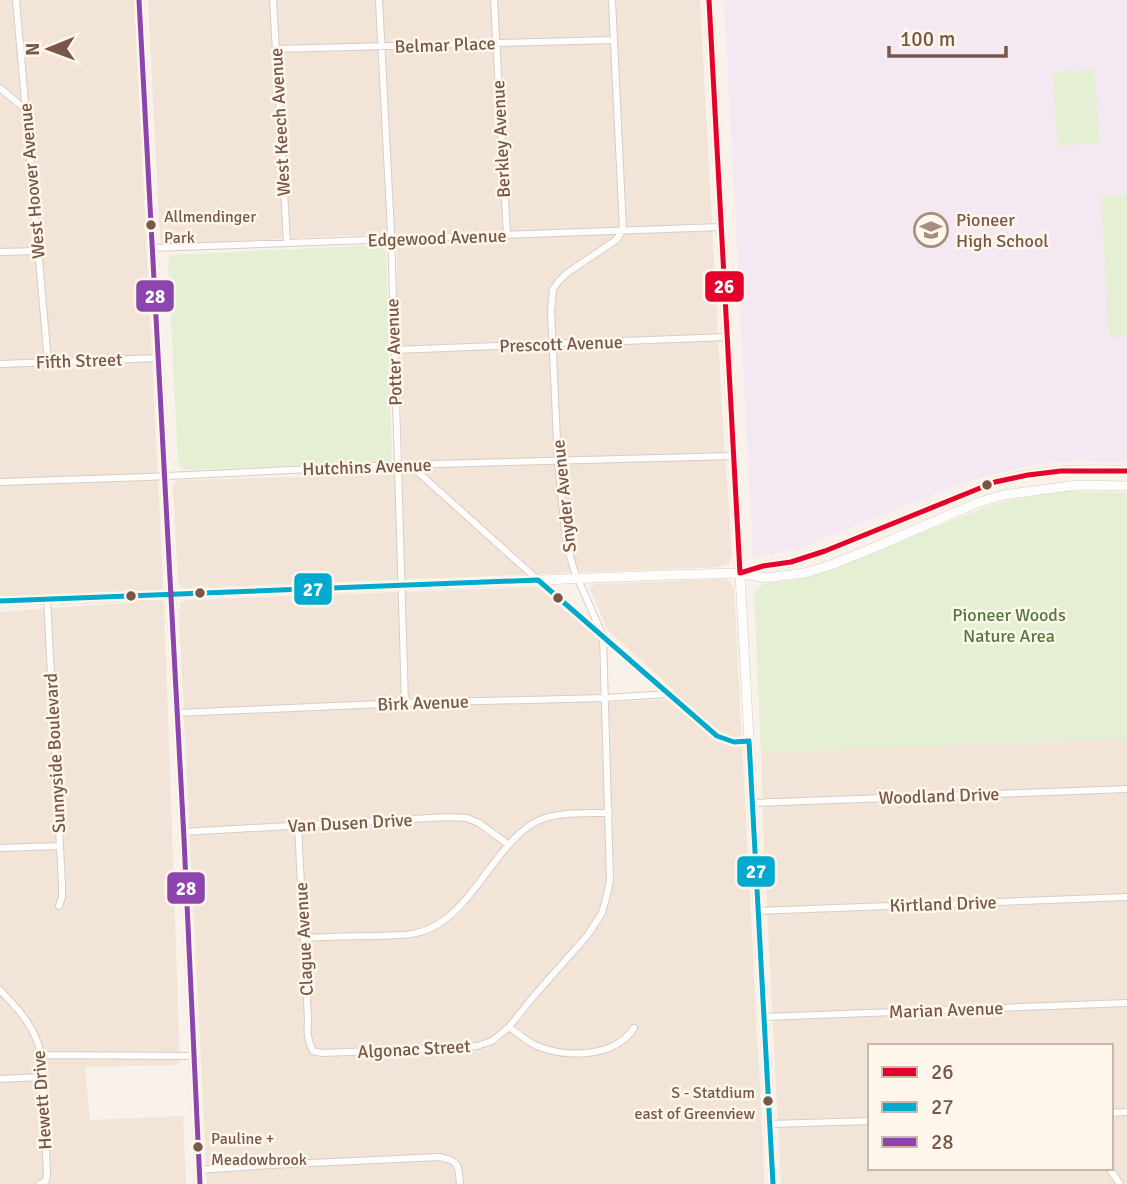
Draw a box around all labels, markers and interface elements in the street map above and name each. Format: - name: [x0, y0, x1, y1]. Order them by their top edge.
- north arrow: [14, 14, 84, 84]
- scale bar: [889, 14, 1006, 58]
- text: 100 m: [900, 26, 955, 52]
- street label: Belmar Place: [394, 32, 496, 58]
- text: N: [21, 42, 45, 56]
- street label: West Keech Avenue: [265, 47, 295, 197]
- street label: Berkley Avenue: [487, 80, 515, 198]
- street label: West Hoover Avenue: [14, 102, 50, 260]
- place label: Allmendinger Park: [164, 207, 256, 248]
- place label: Pioneer High School: [956, 209, 1049, 252]
- school or university icon: Pioneer High School: [912, 211, 950, 249]
- marker: Allmendinger Park: [144, 218, 158, 232]
- street label: Edgewood Avenue: [367, 225, 507, 251]
- line badge: 26: [704, 270, 745, 303]
- text: 26: [714, 275, 734, 299]
- line badge: 28: [135, 279, 175, 313]
- text: 28: [145, 285, 165, 309]
- street label: Potter Avenue: [381, 298, 407, 406]
- street label: Prescott Avenue: [499, 331, 623, 357]
- street label: Fifth Street: [35, 348, 123, 374]
- street label: Snyder Avenue: [547, 439, 581, 553]
- street label: Hutchins Avenue: [302, 454, 432, 480]
- unlabelled marker: [980, 478, 994, 492]
- line badge: 27: [293, 572, 333, 606]
- text: 27: [303, 578, 323, 602]
- unlabelled marker: [193, 586, 207, 600]
- unlabelled marker: [124, 589, 138, 603]
- unlabelled marker: [551, 591, 565, 605]
- park label: Pioneer Woods Nature Area: [952, 604, 1066, 647]
- street label: Sunnyside Boulevard: [40, 672, 70, 834]
- street label: Birk Avenue: [377, 690, 469, 716]
- street label: Woodland Drive: [878, 783, 1000, 809]
- street label: Van Dusen Drive: [287, 809, 413, 837]
- line badge: 27: [736, 855, 776, 888]
- text: 27: [746, 860, 766, 884]
- line badge: 28: [166, 871, 206, 905]
- text: 28: [176, 877, 196, 901]
- street label: Clague Avenue: [290, 882, 318, 996]
- street label: Kirtland Drive: [889, 891, 997, 917]
- street label: Marian Avenue: [888, 997, 1004, 1023]
- street label: Algonac Street: [357, 1035, 471, 1063]
- legend: [868, 1044, 1113, 1170]
- street label: Hewett Drive: [28, 1050, 56, 1150]
- text: 26: [931, 1059, 954, 1085]
- place label: S - Statdium east of Greenview: [634, 1083, 755, 1124]
- marker: S - Statdium east of Greenview: [761, 1094, 775, 1108]
- text: 27: [931, 1094, 954, 1120]
- place label: Pauline + Meadowbrook: [211, 1129, 307, 1170]
- text: 28: [931, 1129, 954, 1155]
- marker: Pauline + Meadowbrook: [191, 1140, 205, 1154]

